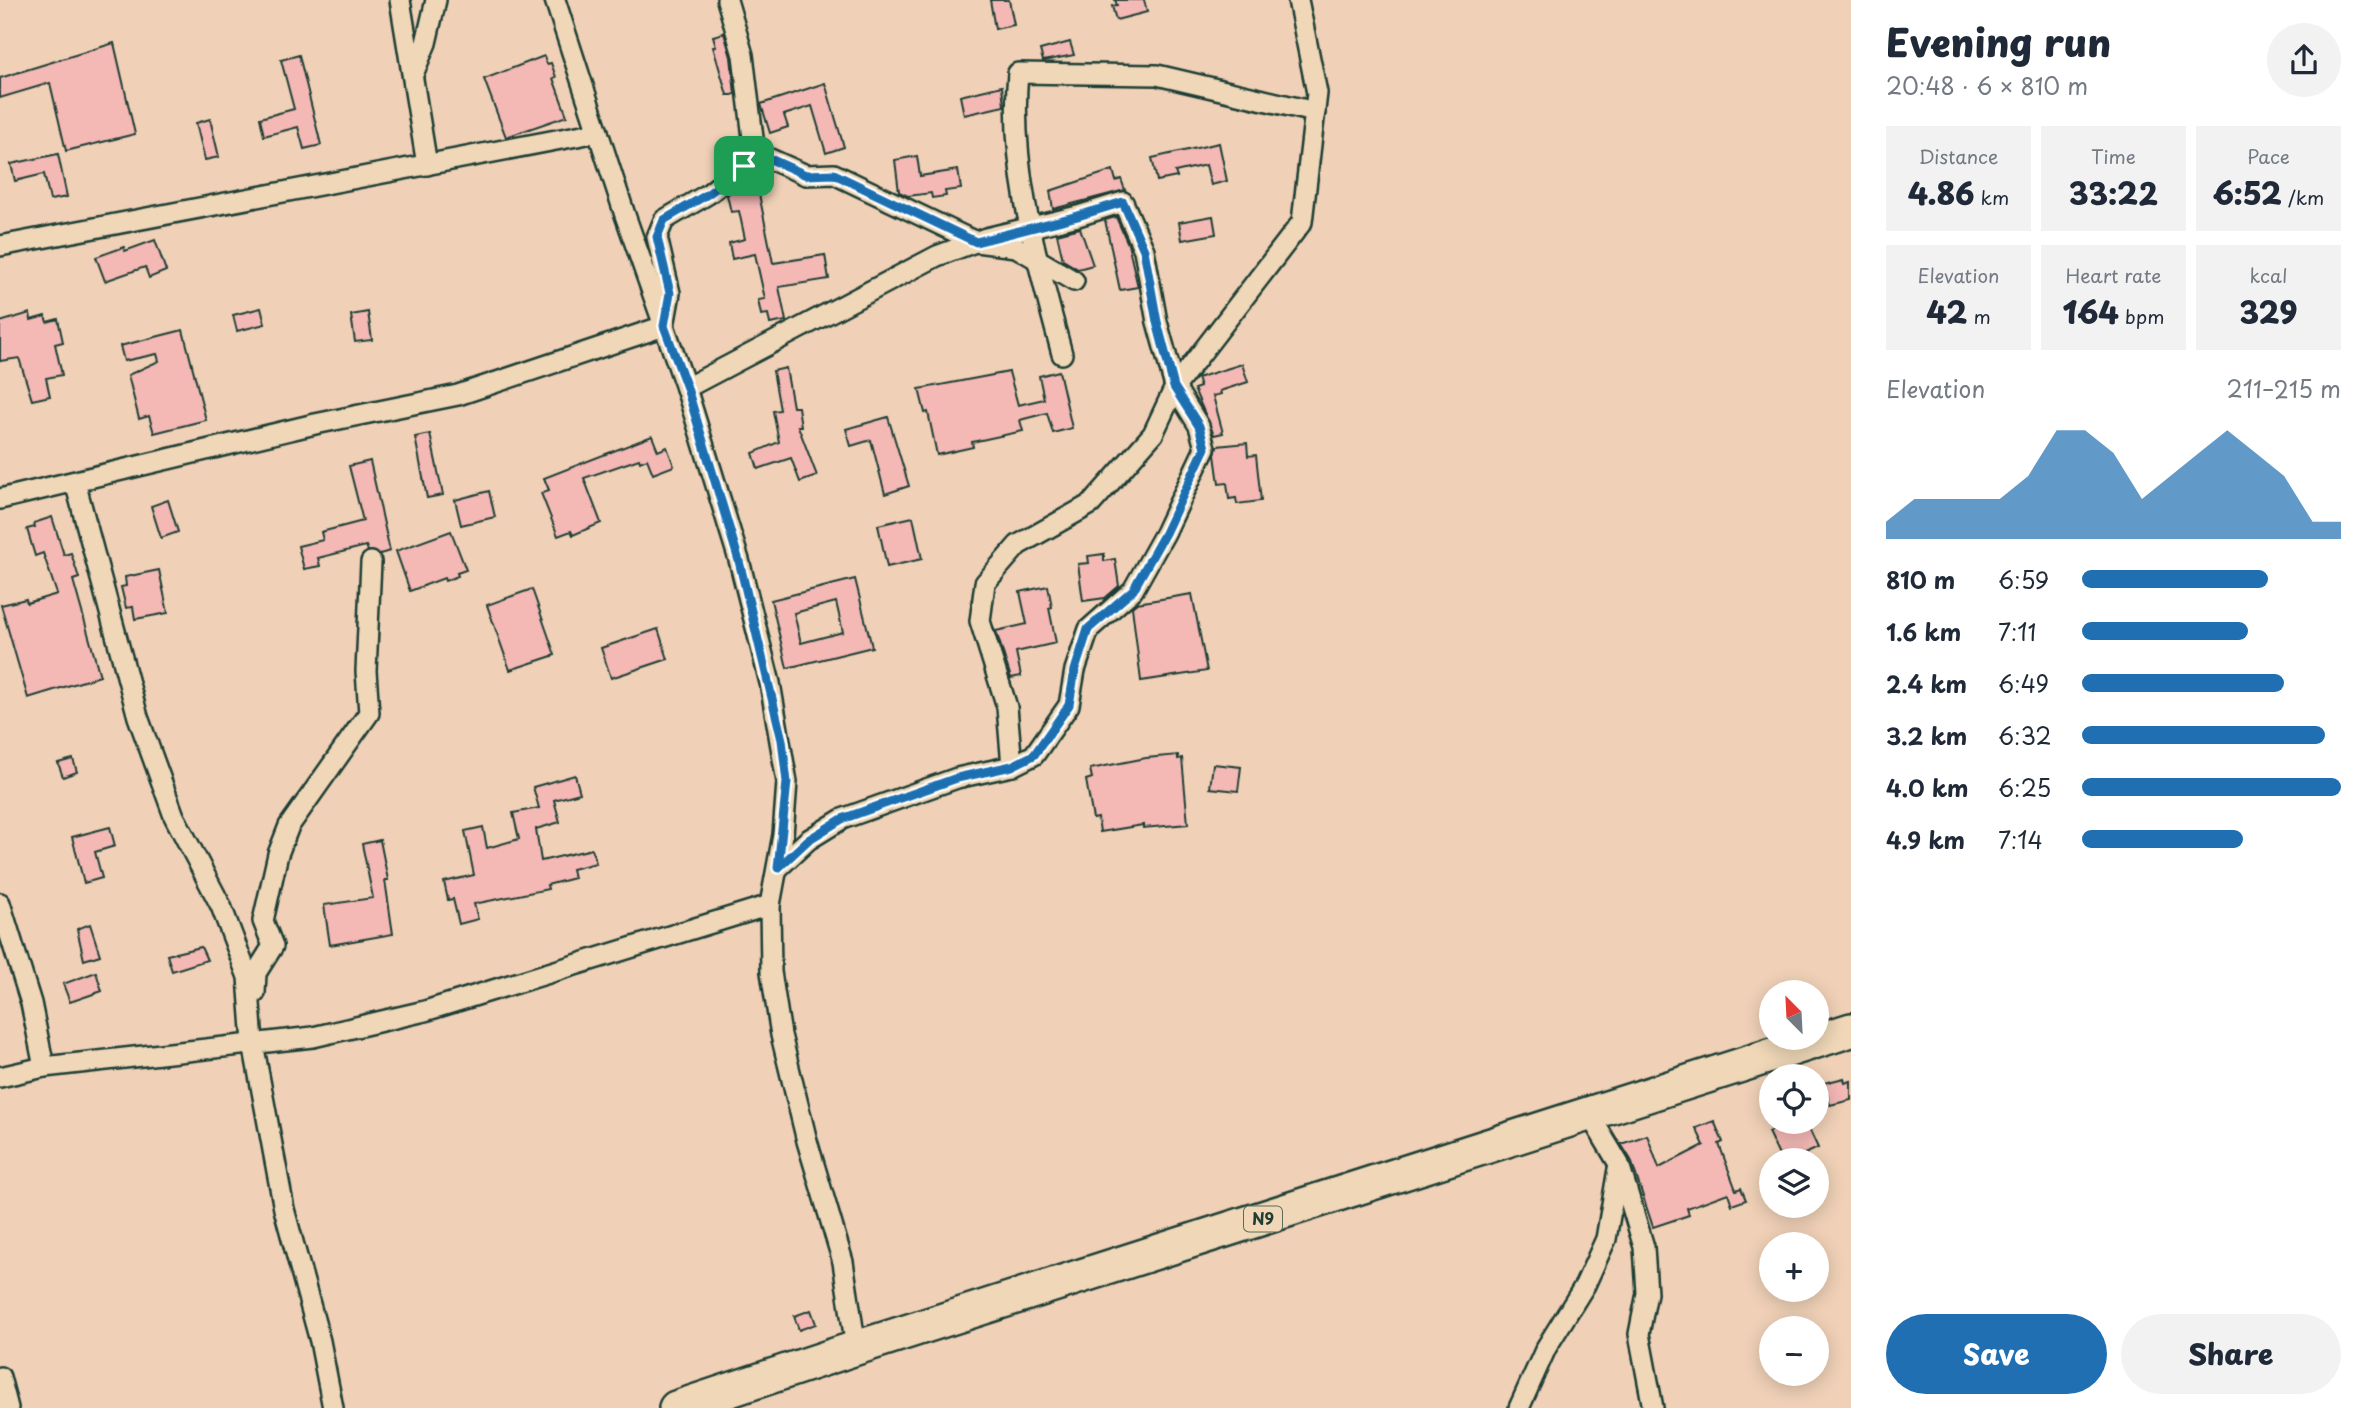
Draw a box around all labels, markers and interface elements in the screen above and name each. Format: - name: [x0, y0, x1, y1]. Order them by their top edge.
- text: Evening run: [1886, 13, 2111, 70]
- button: share: [2267, 23, 2341, 97]
- text: 20:48 · 6 × 810 m: [1886, 68, 2088, 103]
- pin: [714, 136, 774, 196]
- text: Distance: [1919, 142, 1998, 170]
- text: Time: [2091, 142, 2136, 170]
- text: Pace: [2247, 142, 2290, 170]
- icon: arrive: [725, 147, 763, 185]
- text: 4.86: [1908, 170, 1974, 215]
- text: 33:22: [2069, 170, 2158, 215]
- text: 6:52: [2213, 170, 2282, 215]
- text: km: [1974, 183, 2009, 211]
- text: /km: [2282, 183, 2324, 211]
- text: Elevation: [1918, 261, 1999, 289]
- text: Heart rate: [2066, 261, 2161, 289]
- text: kcal: [2250, 261, 2287, 289]
- text: 42: [1926, 289, 1967, 334]
- text: 164: [2063, 289, 2119, 334]
- text: 329: [2239, 289, 2298, 334]
- text: m: [1967, 302, 1991, 330]
- text: bpm: [2119, 302, 2164, 330]
- text: Elevation: [1886, 371, 1985, 406]
- text: 211–215 m: [2226, 371, 2341, 406]
- text: 810 m: [1886, 562, 1955, 597]
- text: 6:59: [1998, 562, 2049, 597]
- text: 1.6 km: [1886, 614, 1961, 649]
- text: 7:11: [1998, 614, 2037, 649]
- text: 2.4 km: [1886, 666, 1967, 701]
- text: 6:49: [1998, 666, 2049, 701]
- text: 3.2 km: [1886, 718, 1967, 753]
- text: 6:32: [1998, 718, 2052, 753]
- text: 4.0 km: [1886, 770, 1969, 805]
- text: 6:25: [1998, 770, 2051, 805]
- text: 4.9 km: [1886, 822, 1965, 857]
- text: 7:14: [1998, 822, 2043, 857]
- north arrow: [1759, 980, 1829, 1050]
- map controls: [1759, 980, 1829, 1386]
- button: locate: [1759, 1064, 1829, 1134]
- button: layers: [1759, 1148, 1829, 1218]
- road number: N9: [1244, 1206, 1282, 1232]
- button: +: [1759, 1232, 1829, 1302]
- button: Save: [1886, 1314, 2107, 1394]
- button: Share: [2121, 1314, 2341, 1394]
- button: −: [1759, 1316, 1829, 1386]

